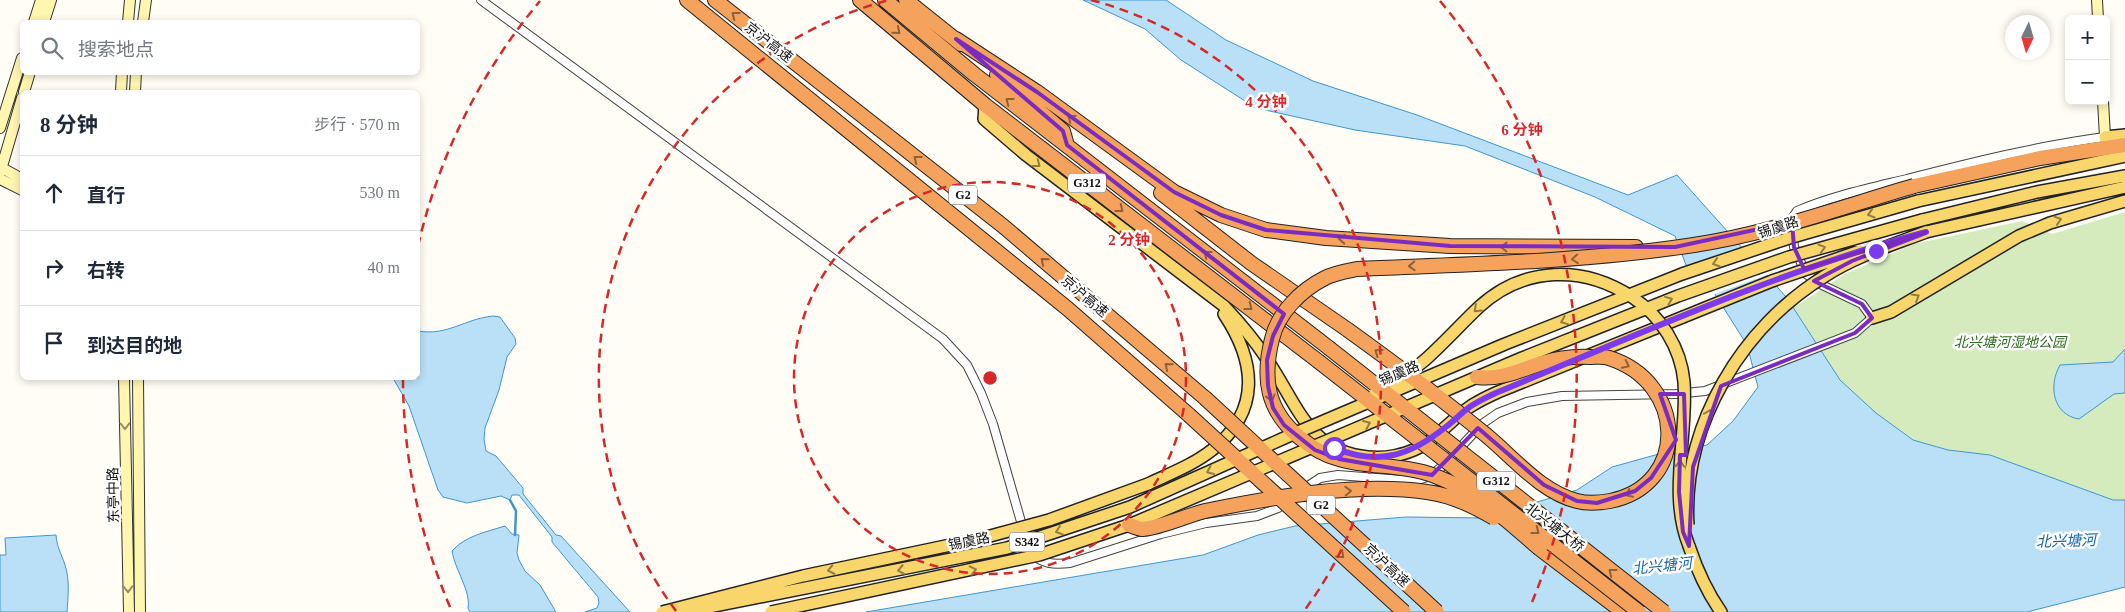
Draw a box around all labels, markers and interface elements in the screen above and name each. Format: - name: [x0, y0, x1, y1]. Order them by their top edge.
- one-way arrow: [731, 12, 740, 21]
- north arrow: [2005, 15, 2050, 60]
- map controls: [2065, 15, 2110, 105]
- button: +: [2065, 15, 2110, 60]
- street label: 京沪高速: [742, 19, 795, 66]
- search box: [20, 20, 420, 75]
- one-way arrow: [891, 26, 900, 34]
- icon: search: [38, 34, 66, 62]
- text: 搜索地点: [78, 39, 154, 60]
- button: −: [2065, 60, 2110, 105]
- text: 4 分钟: [1245, 94, 1287, 110]
- one-way arrow: [1005, 98, 1015, 107]
- text: 8 分钟: [40, 113, 98, 137]
- one-way arrow: [1067, 115, 1077, 124]
- text: 步行 · 570 m: [314, 116, 400, 133]
- text: 6 分钟: [1501, 122, 1543, 138]
- one-way arrow: [913, 156, 923, 165]
- one-way arrow: [1031, 158, 1040, 166]
- road number: G312: [1068, 174, 1106, 192]
- icon: ahead: [40, 179, 68, 207]
- text: 530 m: [360, 184, 400, 201]
- text: 直行: [87, 185, 125, 206]
- road number: G2: [949, 186, 977, 204]
- one-way arrow: [1114, 203, 1123, 211]
- one-way arrow: [1867, 208, 1875, 219]
- street label: 锡虞路: [1756, 214, 1800, 241]
- one-way arrow: [2054, 216, 2062, 226]
- text: 2 分钟: [1108, 232, 1150, 248]
- one-way arrow: [1337, 233, 1345, 244]
- route end: [1865, 240, 1888, 263]
- one-way arrow: [1500, 242, 1508, 252]
- one-way arrow: [1818, 243, 1827, 254]
- one-way arrow: [1203, 251, 1213, 260]
- one-way arrow: [1570, 253, 1578, 264]
- icon: right: [40, 254, 68, 282]
- one-way arrow: [1712, 257, 1721, 267]
- one-way arrow: [1040, 258, 1049, 267]
- text: 40 m: [368, 259, 400, 276]
- text: 右转: [87, 260, 125, 281]
- one-way arrow: [1408, 261, 1416, 272]
- street label: 京沪高速: [1058, 273, 1111, 320]
- one-way arrow: [1910, 294, 1919, 304]
- one-way arrow: [1664, 295, 1672, 305]
- one-way arrow: [1243, 302, 1252, 310]
- one-way arrow: [1474, 303, 1483, 312]
- one-way arrow: [1560, 315, 1569, 325]
- icon: arrive: [40, 329, 68, 357]
- text: 到达目的地: [87, 335, 182, 356]
- park label: 北兴塘河湿地公园: [1954, 335, 2068, 350]
- one-way arrow: [1374, 349, 1384, 358]
- street label: 锡虞路: [1377, 358, 1421, 389]
- one-way arrow: [1621, 359, 1630, 370]
- one-way arrow: [1164, 363, 1173, 372]
- centre of rings: [981, 369, 999, 387]
- one-way arrow: [1265, 394, 1276, 403]
- one-way arrow: [1703, 409, 1713, 418]
- one-way arrow: [1362, 420, 1371, 431]
- one-way arrow: [120, 422, 130, 430]
- route start: [1323, 437, 1346, 460]
- one-way arrow: [1675, 460, 1686, 468]
- one-way arrow: [1206, 465, 1215, 476]
- street label: 东亭中路: [106, 467, 121, 523]
- road number: G312: [1477, 472, 1515, 491]
- one-way arrow: [1344, 486, 1352, 497]
- one-way arrow: [1625, 488, 1634, 498]
- road number: G2: [1307, 496, 1335, 514]
- street label: 北兴塘大桥: [1522, 499, 1588, 555]
- one-way arrow: [1055, 525, 1063, 535]
- one-way arrow: [1530, 525, 1540, 534]
- street label: 锡虞路: [947, 530, 991, 553]
- road number: S342: [1010, 532, 1044, 552]
- water label: 北兴塘河: [2036, 532, 2099, 550]
- street label: 京沪高速: [1361, 541, 1412, 590]
- one-way arrow: [1336, 549, 1345, 558]
- water label: 北兴塘河: [1631, 555, 1696, 577]
- one-way arrow: [897, 564, 906, 574]
- one-way arrow: [827, 565, 835, 575]
- one-way arrow: [969, 565, 978, 576]
- one-way arrow: [1608, 569, 1617, 578]
- one-way arrow: [123, 585, 133, 593]

